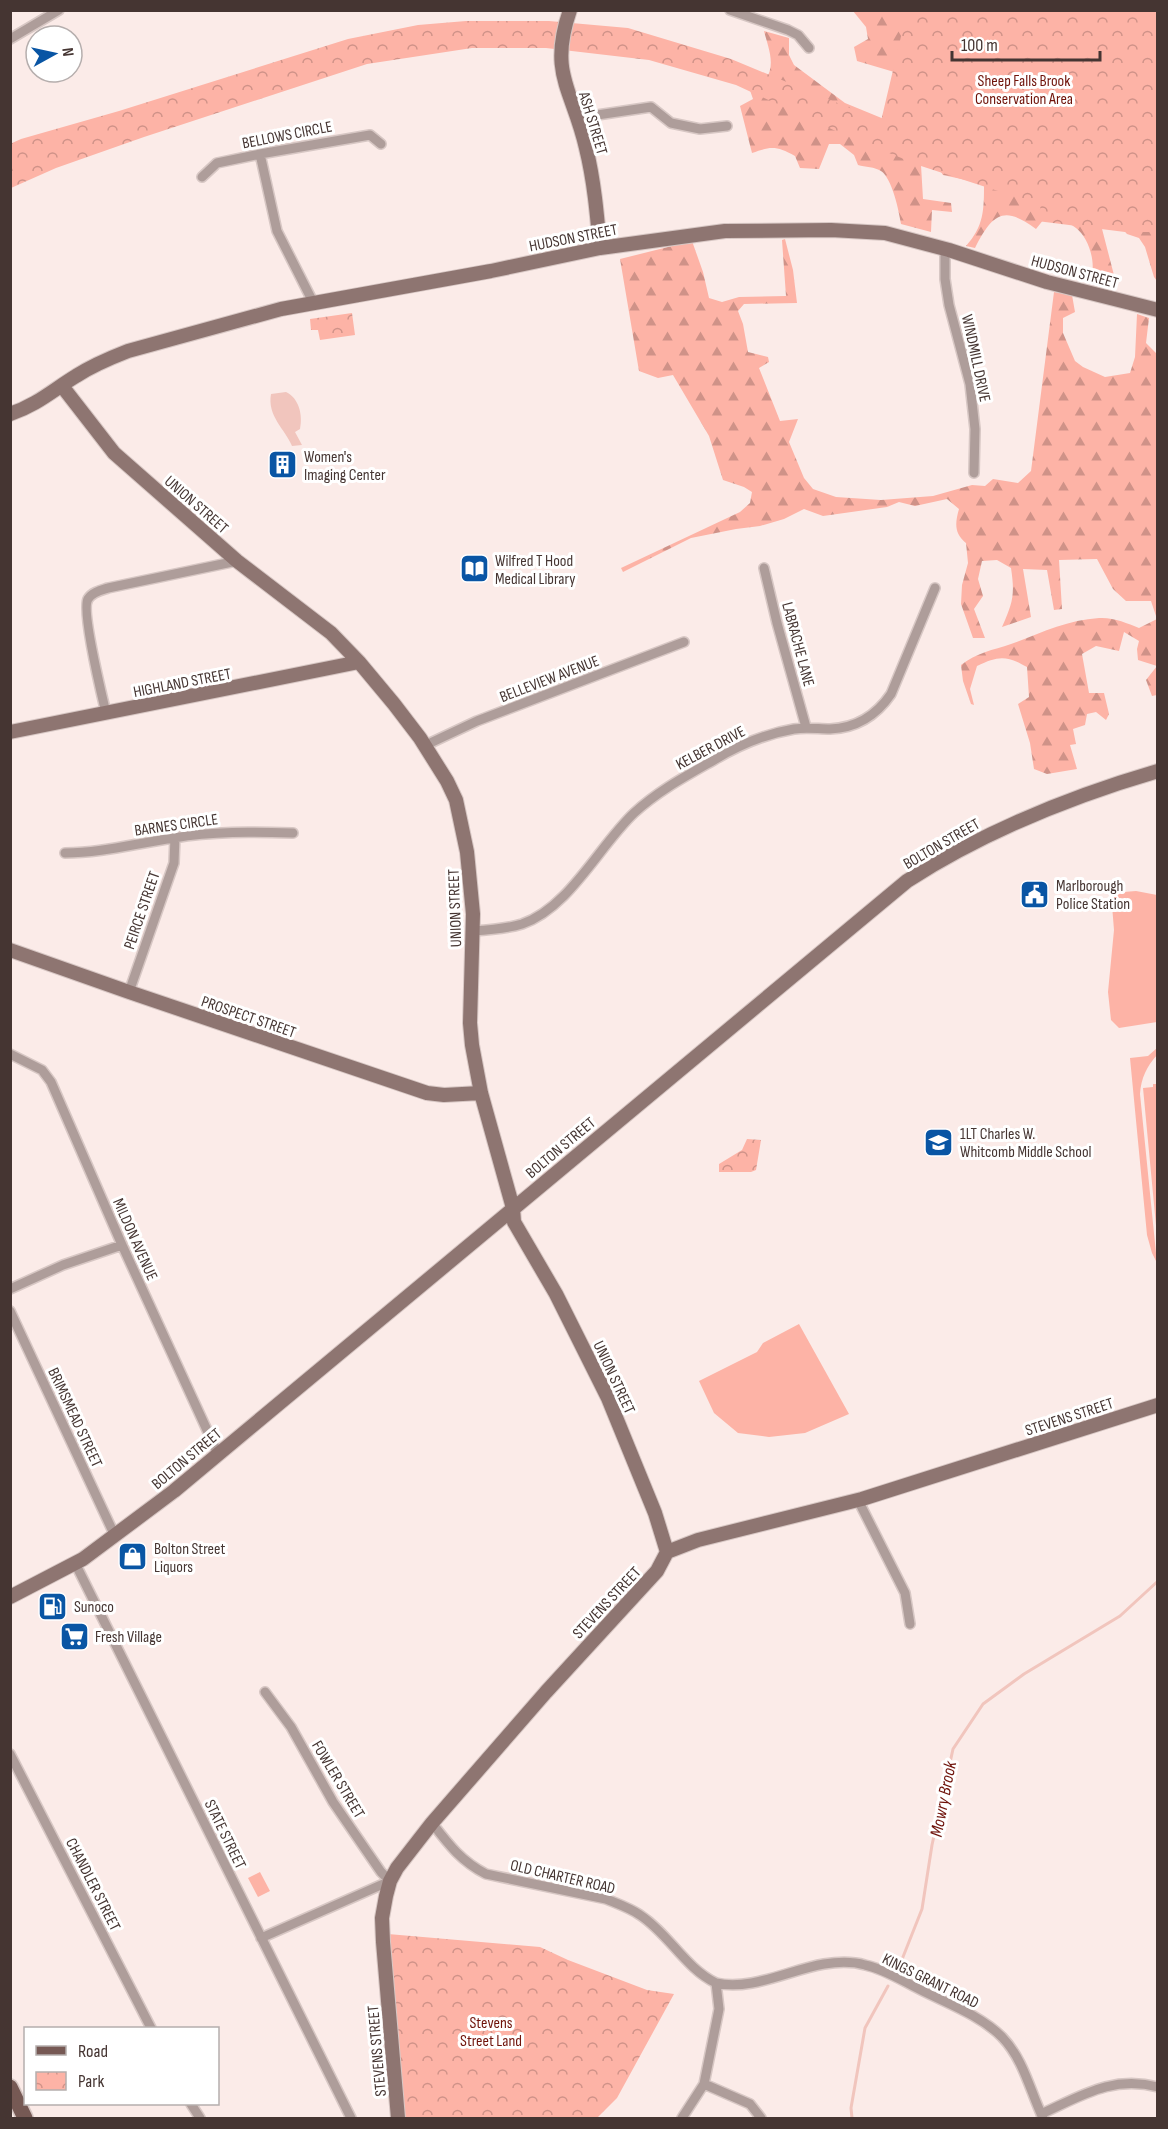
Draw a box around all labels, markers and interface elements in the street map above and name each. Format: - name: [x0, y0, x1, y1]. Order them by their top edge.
- north arrow: [24, 24, 84, 84]
- scale bar: [952, 24, 1100, 62]
- text: 100 m: [961, 35, 998, 56]
- text: N: [57, 47, 77, 58]
- park label: Sheep Falls Brook Conservation Area: [975, 72, 1073, 109]
- street label: ASH STREET: [574, 89, 611, 158]
- street label: BELLOWS CIRCLE: [241, 117, 334, 154]
- street label: HUDSON STREET: [528, 221, 620, 256]
- street label: HUDSON STREET: [1029, 252, 1121, 293]
- street label: WINDMILL DRIVE: [957, 313, 994, 404]
- place label: Women's Imaging Center: [304, 448, 386, 485]
- building icon: Women's Imaging Center: [267, 449, 299, 481]
- street label: UNION STREET: [160, 472, 232, 538]
- place label: Wilfred T Hood Medical Library: [495, 552, 575, 589]
- library icon: Wilfred T Hood Medical Library: [458, 553, 490, 585]
- street label: LABRACHE LANE: [777, 600, 818, 689]
- street label: BELLEVIEW AVENUE: [497, 652, 602, 707]
- street label: HIGHLAND STREET: [132, 665, 233, 702]
- street label: KELBER DRIVE: [673, 722, 749, 774]
- street label: BARNES CIRCLE: [133, 810, 219, 841]
- street label: BOLTON STREET: [900, 815, 984, 874]
- street label: UNION STREET: [445, 868, 466, 947]
- street label: PEIRCE STREET: [120, 869, 165, 952]
- place label: Marlborough Police Station: [1056, 877, 1130, 914]
- public building icon: Marlborough Police Station: [1019, 878, 1051, 910]
- street label: PROSPECT STREET: [199, 992, 299, 1043]
- street label: BOLTON STREET: [522, 1113, 600, 1183]
- place label: 1LT Charles W. Whitcomb Middle School: [960, 1125, 1092, 1162]
- school or university icon: 1LT Charles W. Whitcomb Middle School: [923, 1126, 955, 1158]
- street label: MILDON AVENUE: [108, 1196, 161, 1284]
- street label: UNION STREET: [589, 1338, 639, 1418]
- street label: BRIMSMEAD STREET: [43, 1365, 106, 1471]
- street label: STEVENS STREET: [1023, 1394, 1116, 1441]
- street label: BOLTON STREET: [148, 1424, 226, 1494]
- place label: Bolton Street Liquors: [154, 1540, 225, 1577]
- shop icon: Bolton Street Liquors: [117, 1541, 149, 1573]
- street label: STEVENS STREET: [569, 1563, 646, 1643]
- fuel station icon: Sunoco: [37, 1590, 69, 1622]
- place label: Sunoco: [74, 1598, 114, 1617]
- supermarket icon: Fresh Village: [58, 1620, 90, 1652]
- place label: Fresh Village: [95, 1628, 162, 1647]
- street label: FOWLER STREET: [307, 1738, 369, 1822]
- water label: Mowry Brook: [926, 1758, 961, 1839]
- street label: STATE STREET: [200, 1797, 250, 1873]
- street label: CHANDLER STREET: [61, 1835, 124, 1935]
- street label: OLD CHARTER ROAD: [508, 1856, 617, 1899]
- street label: KINGS GRANT ROAD: [879, 1950, 982, 2013]
- street label: STEVENS STREET: [364, 2004, 391, 2097]
- park label: Stevens Street Land: [460, 2014, 522, 2051]
- legend: [24, 2027, 219, 2105]
- text: Road: [78, 2041, 108, 2062]
- text: Park: [78, 2071, 104, 2092]

